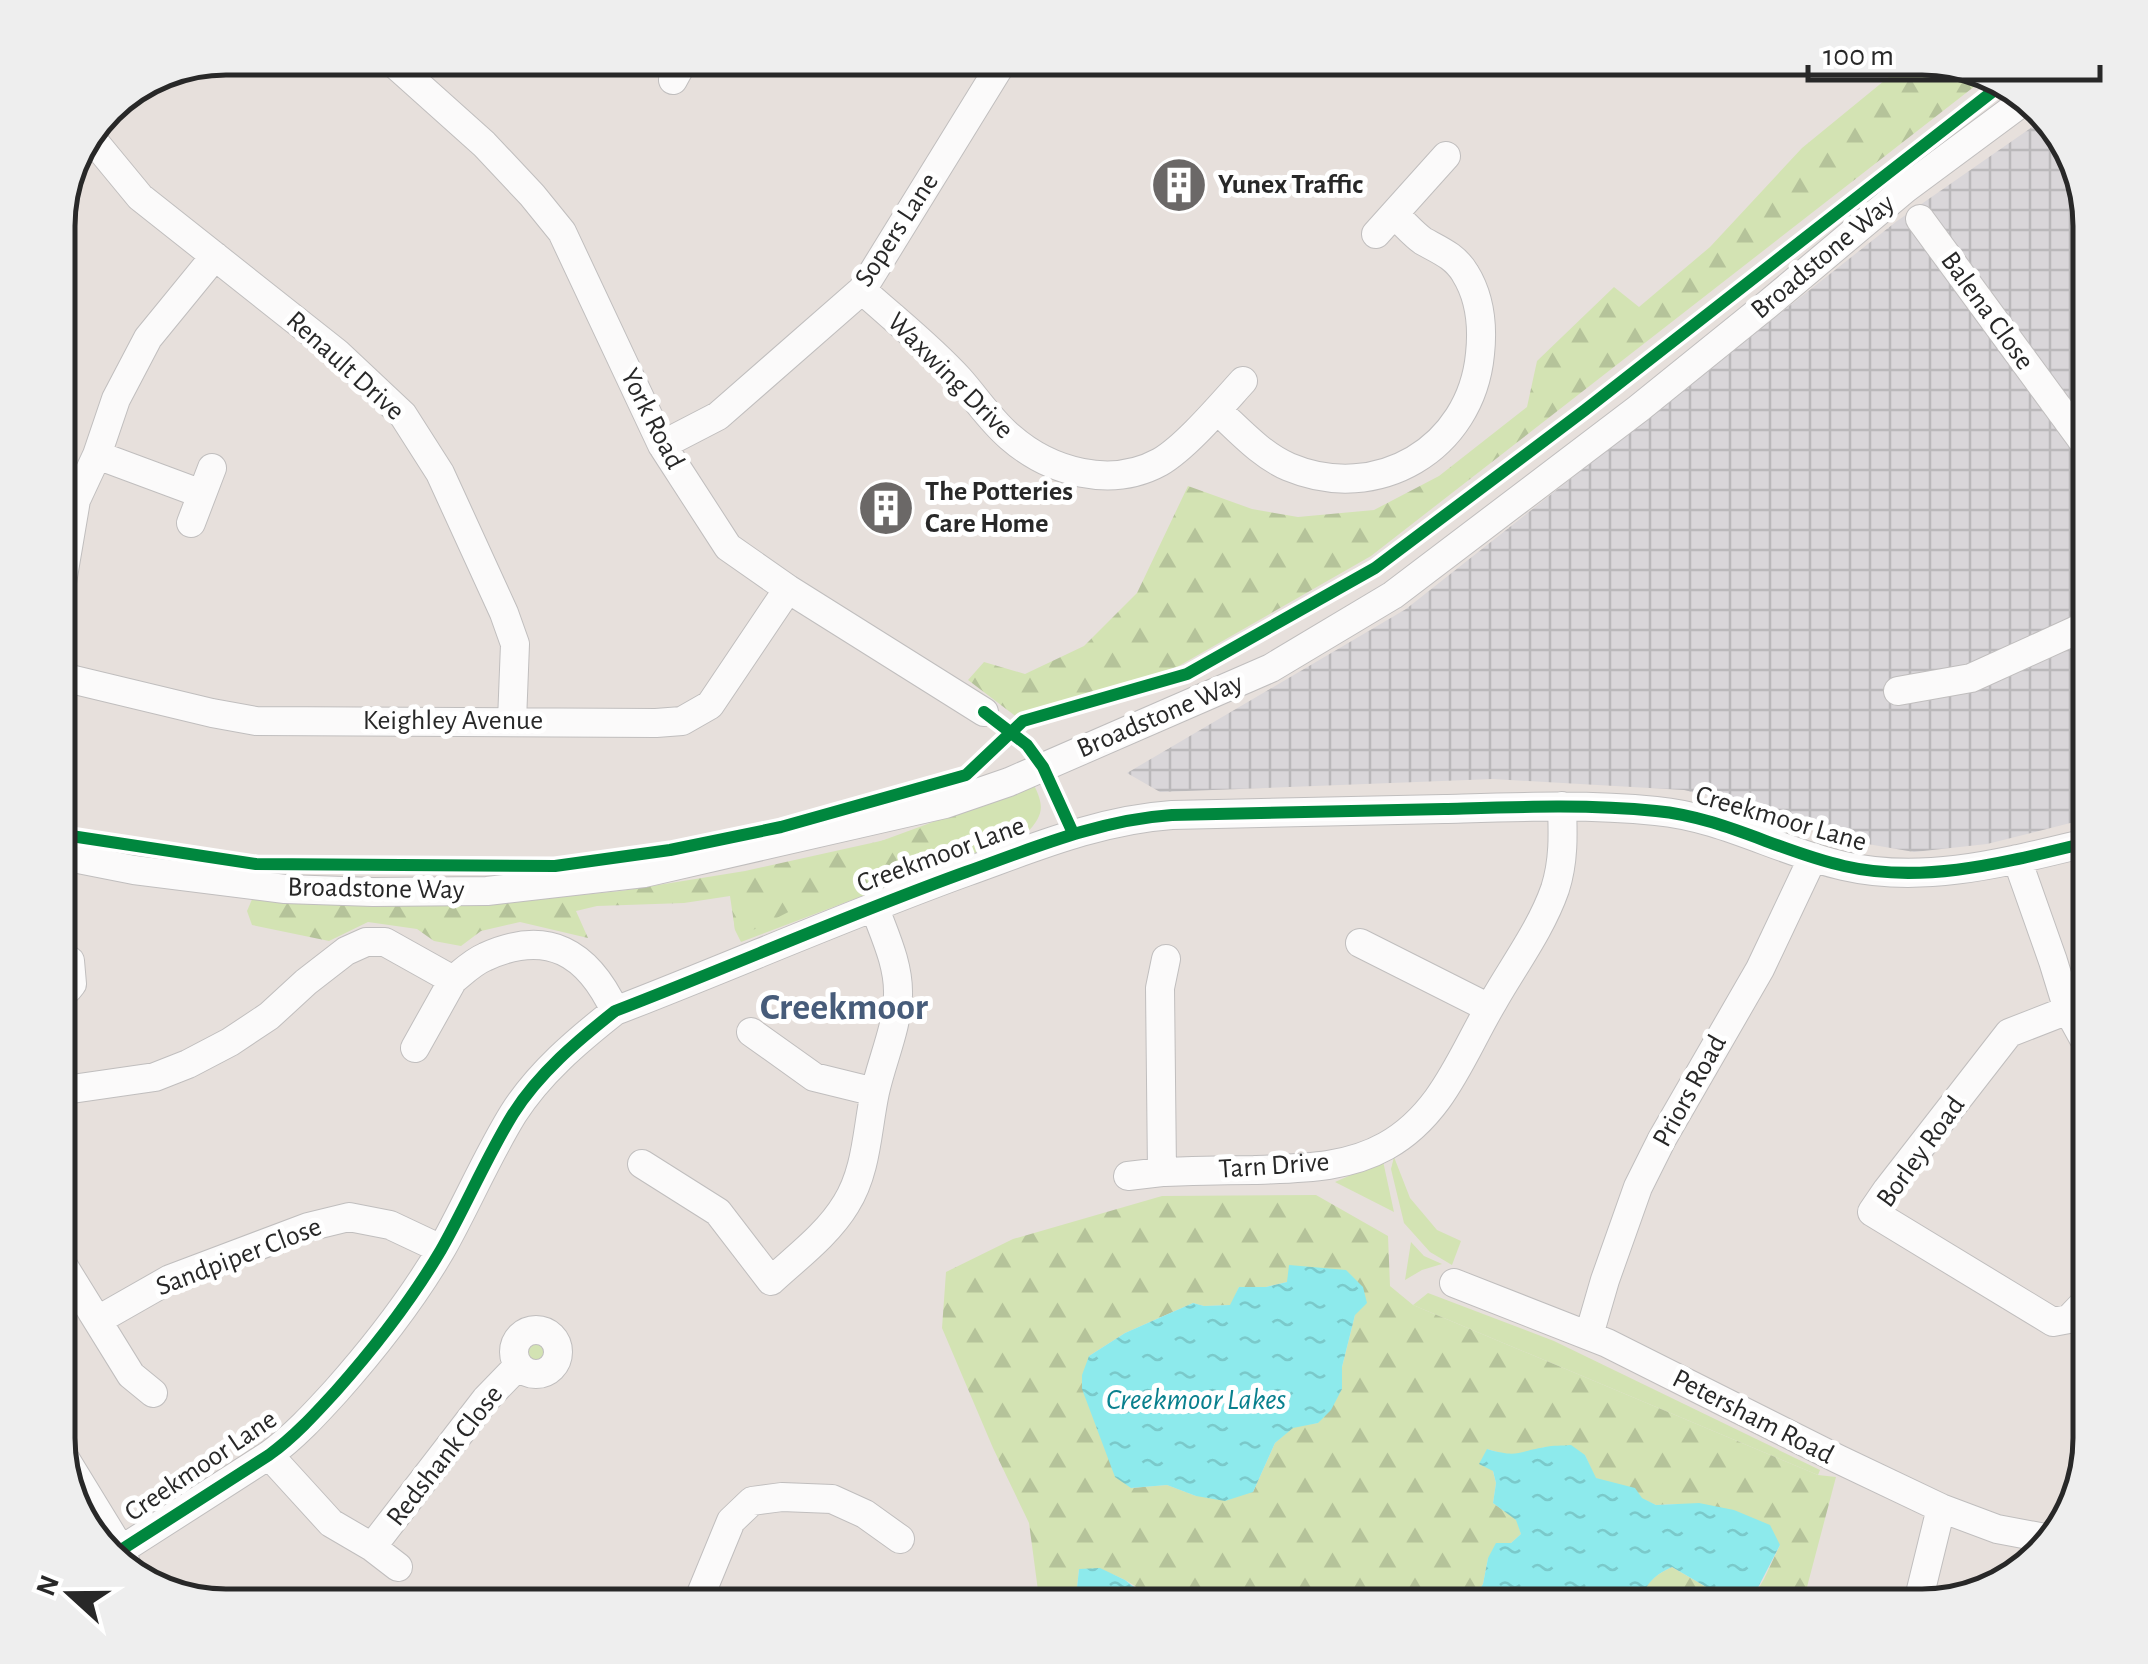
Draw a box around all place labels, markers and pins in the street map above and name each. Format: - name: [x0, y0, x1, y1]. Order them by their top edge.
- building icon: Yunex Traffic: [1149, 155, 1209, 215]
- place label: Yunex Traffic: [1218, 171, 1363, 199]
- building icon: The Potteries Care Home: [856, 478, 916, 538]
- place label: The Potteries Care Home: [925, 478, 1073, 538]

